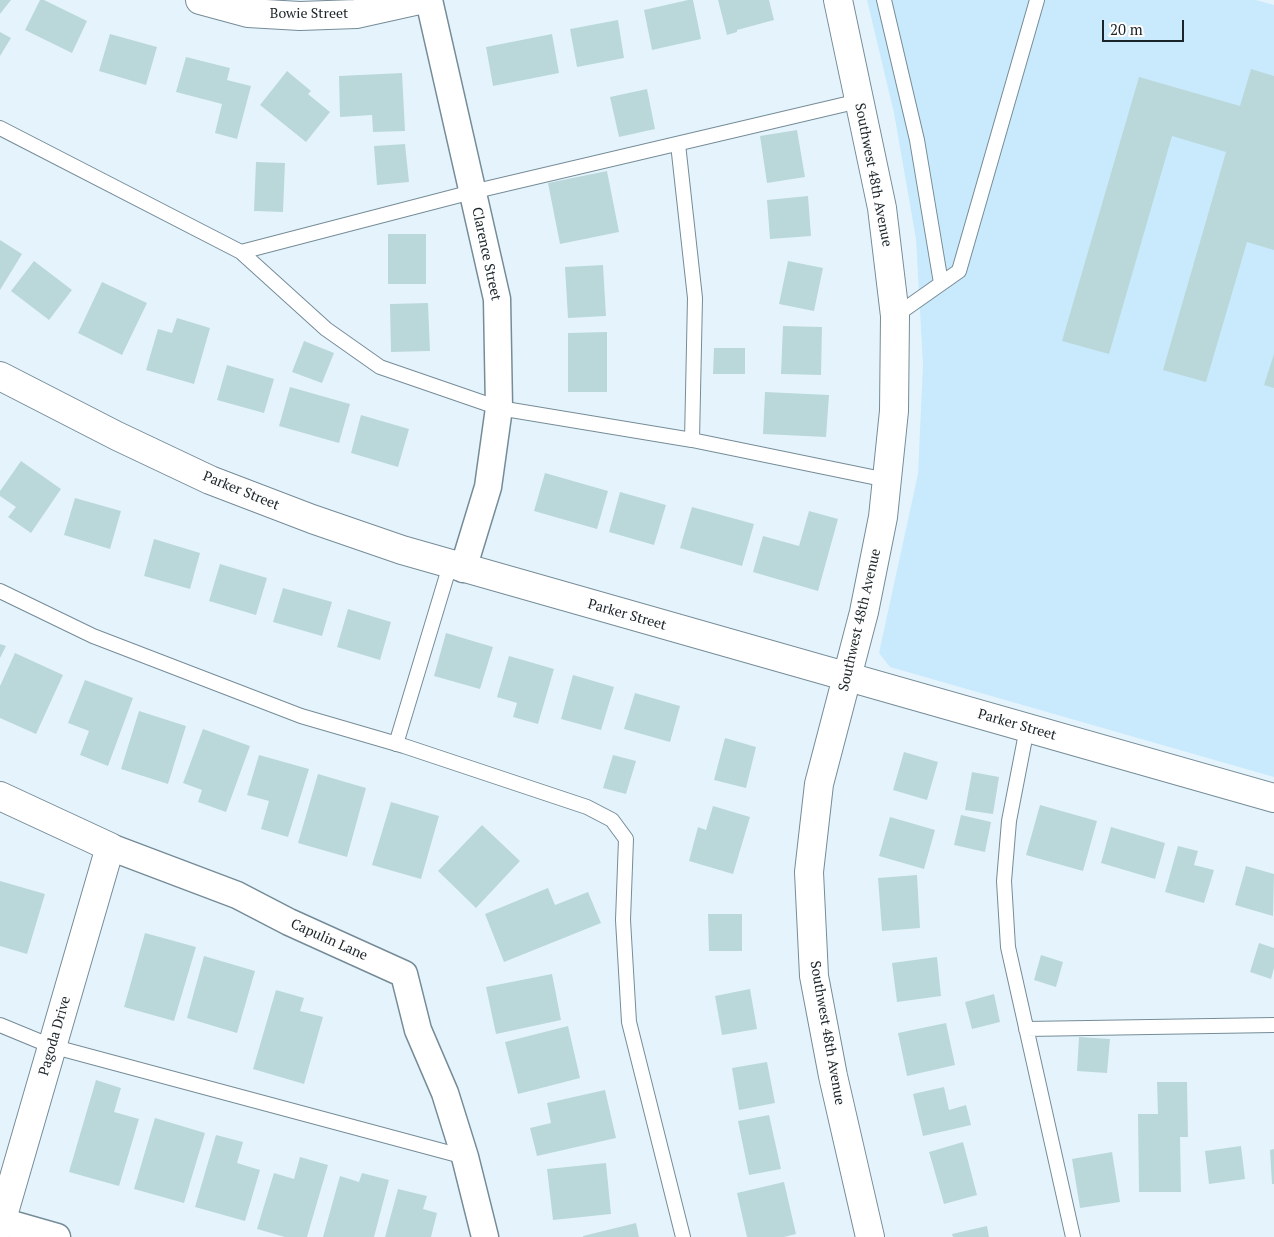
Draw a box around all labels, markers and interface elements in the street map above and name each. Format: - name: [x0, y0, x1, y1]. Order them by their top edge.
- street label: Bowie Street: [270, 6, 348, 22]
- scale bar: [1104, 10, 1186, 42]
- text: 20 m: [1110, 19, 1143, 39]
- street label: Southwest 48th Avenue: [851, 102, 895, 248]
- street label: Clarence Street: [468, 206, 504, 302]
- street label: Parker Street: [200, 468, 282, 514]
- street label: Southwest 48th Avenue: [835, 547, 885, 693]
- street label: Parker Street: [586, 596, 668, 634]
- street label: Parker Street: [976, 706, 1058, 744]
- street label: Capulin Lane: [288, 916, 370, 964]
- street label: Southwest 48th Avenue: [806, 960, 848, 1106]
- street label: Pagoda Drive: [36, 994, 74, 1078]

